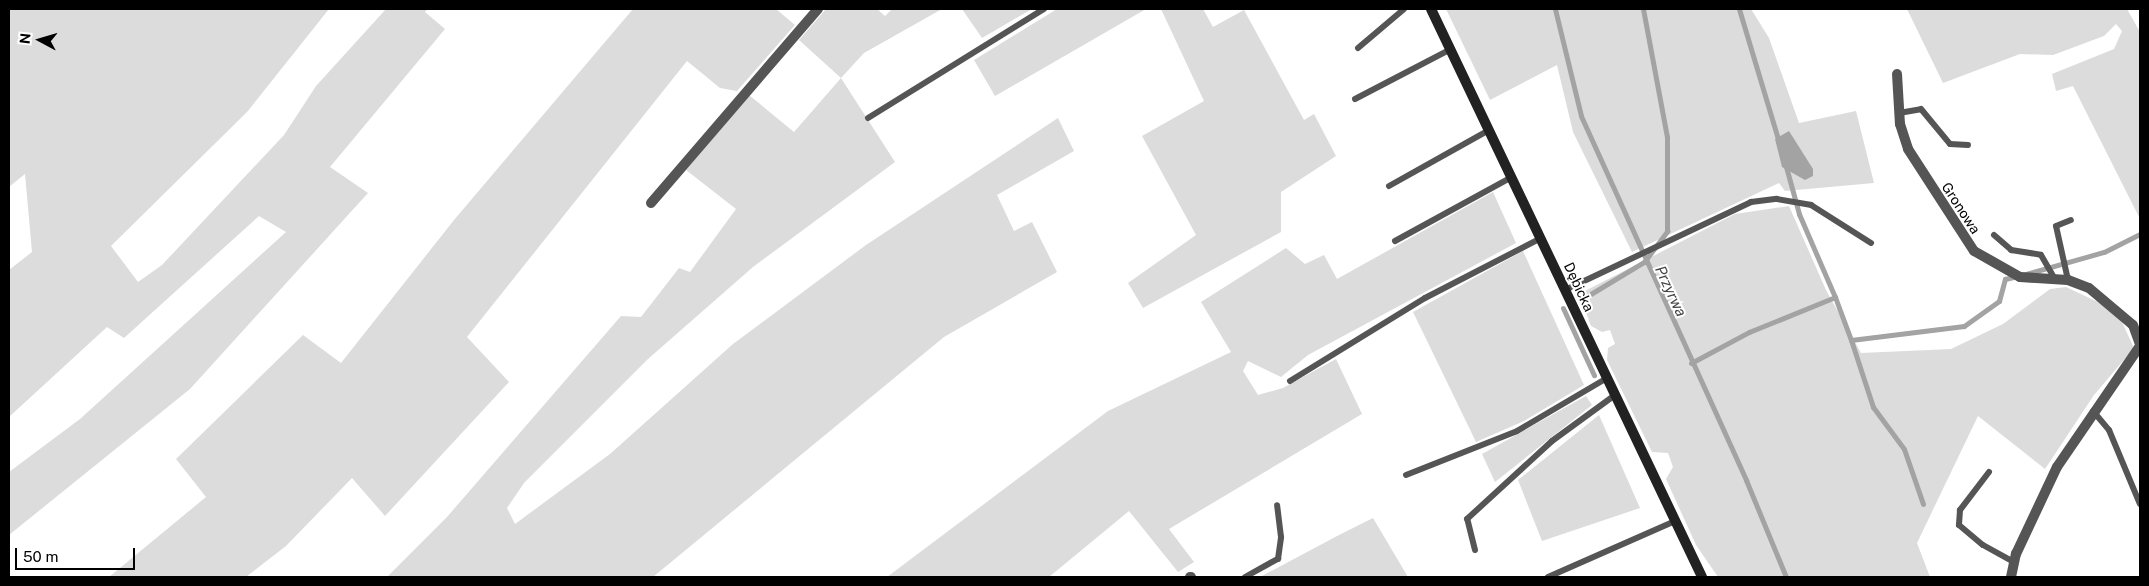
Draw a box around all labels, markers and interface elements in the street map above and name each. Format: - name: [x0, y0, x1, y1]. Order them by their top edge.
- north arrow: [15, 15, 65, 65]
- text: N: [17, 32, 34, 45]
- street label: Gronowa: [1938, 179, 1984, 237]
- street label: Dębicka: [1560, 260, 1598, 314]
- water label: Przyrwa: [1651, 263, 1691, 319]
- scale bar: [18, 538, 138, 570]
- text: 50 m: [23, 548, 58, 565]

